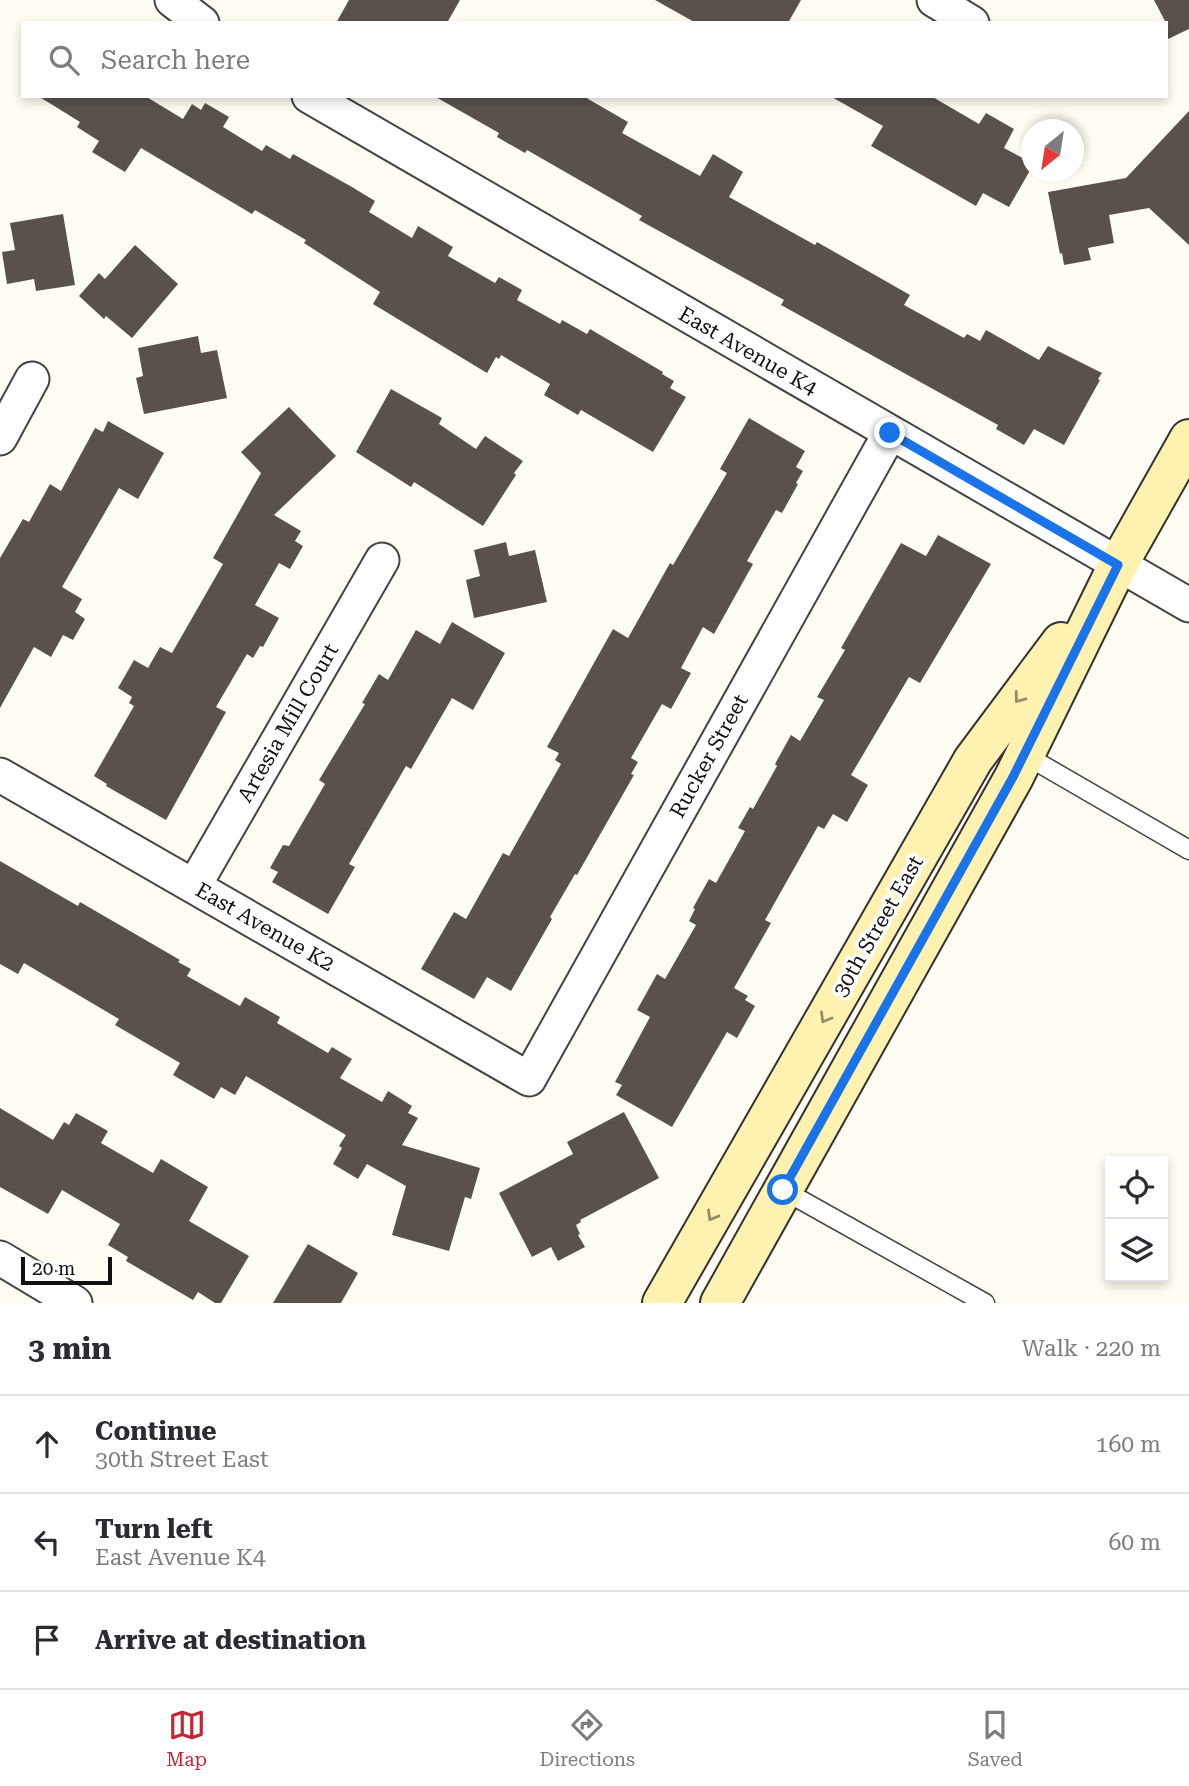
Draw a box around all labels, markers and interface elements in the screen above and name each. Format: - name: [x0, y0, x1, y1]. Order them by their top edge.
- search box: [21, 21, 1168, 98]
- icon: search: [45, 41, 83, 79]
- text: Search here: [101, 45, 250, 75]
- north arrow: [1021, 119, 1084, 182]
- street label: East Avenue K4: [675, 302, 822, 400]
- route end: [874, 417, 905, 448]
- street label: Artesia Mill Court: [233, 639, 343, 807]
- street label: Rucker Street: [665, 690, 753, 822]
- one-way arrow: [1015, 690, 1027, 703]
- street label: 30th Street East: [828, 851, 928, 1001]
- street label: East Avenue K2: [192, 878, 338, 976]
- one-way arrow: [820, 1011, 833, 1023]
- map controls: [1105, 1156, 1168, 1282]
- button: locate: [1105, 1156, 1168, 1219]
- route start: [767, 1174, 798, 1205]
- one-way arrow: [707, 1208, 720, 1221]
- button: layers: [1105, 1219, 1168, 1282]
- scale bar: [21, 1254, 112, 1286]
- text: 20 m: [32, 1257, 75, 1280]
- text: 3 min: [28, 1331, 111, 1366]
- text: Walk · 220 m: [1022, 1335, 1161, 1362]
- text: Continue: [95, 1416, 217, 1446]
- icon: ahead: [28, 1425, 66, 1463]
- text: 160 m: [1096, 1431, 1161, 1458]
- text: 30th Street East: [95, 1446, 269, 1473]
- text: Turn left: [95, 1514, 213, 1544]
- icon: left: [28, 1523, 66, 1561]
- text: 60 m: [1108, 1529, 1161, 1556]
- text: East Avenue K4: [95, 1544, 266, 1571]
- icon: arrive: [28, 1621, 66, 1659]
- text: Arrive at destination: [95, 1625, 366, 1655]
- tab: Map: [166, 1706, 207, 1771]
- tab: Directions: [539, 1706, 635, 1771]
- tab: Saved: [968, 1706, 1023, 1771]

